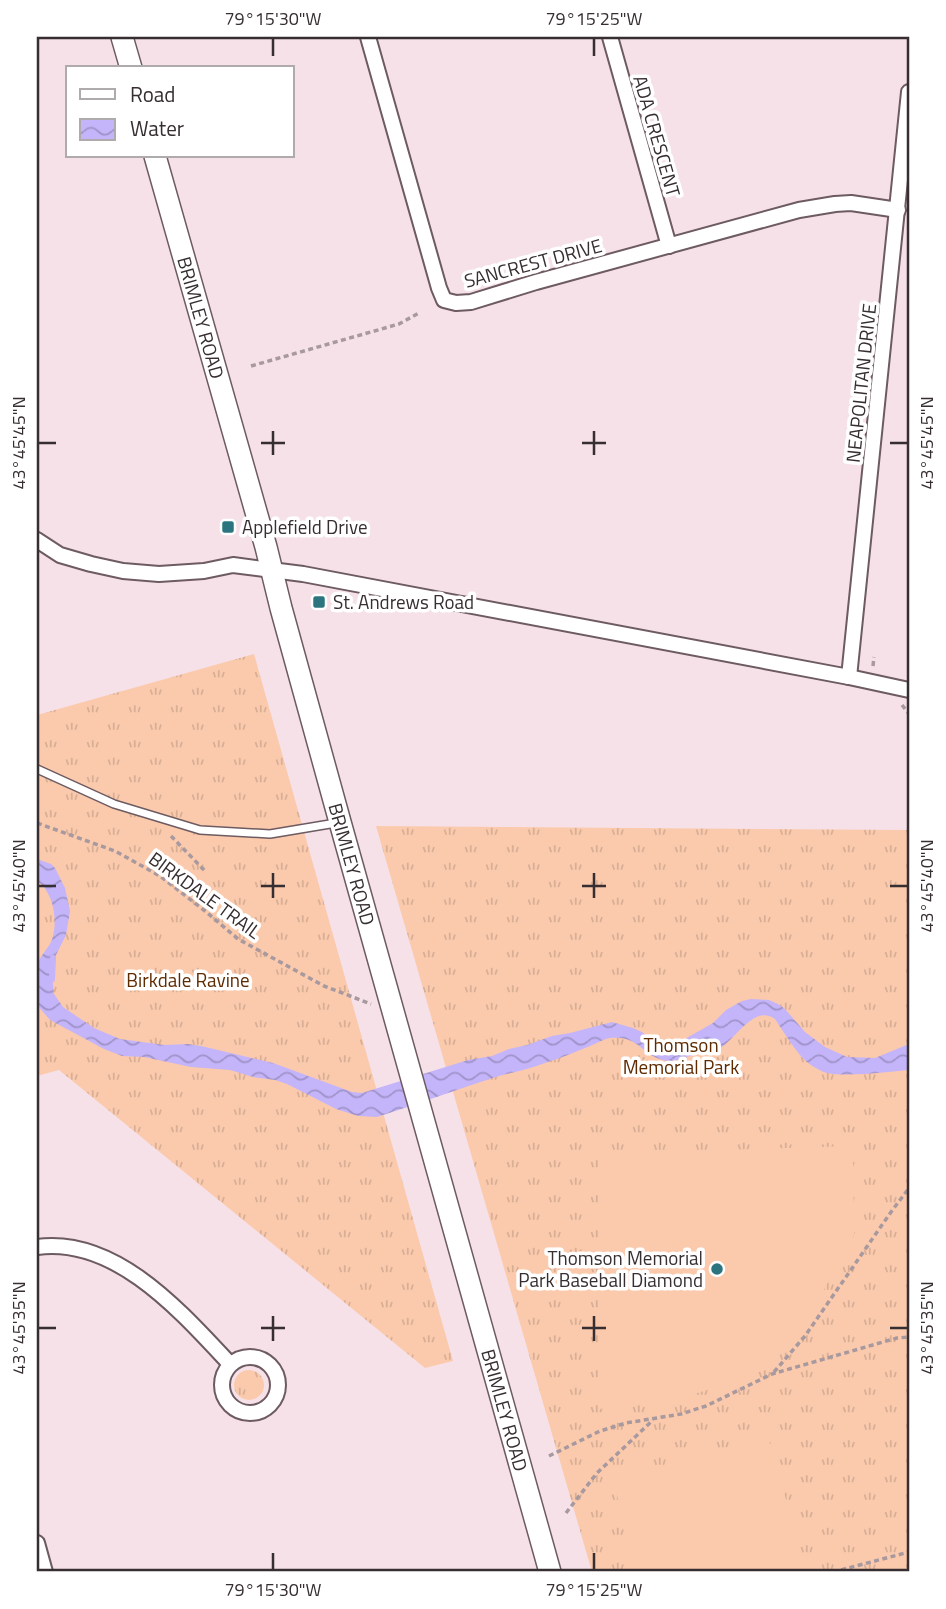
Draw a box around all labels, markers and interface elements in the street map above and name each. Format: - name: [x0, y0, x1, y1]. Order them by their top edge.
- text: 79°15'30"W: [225, 5, 322, 32]
- text: 79°15'25"W: [546, 5, 643, 32]
- legend: [66, 66, 294, 158]
- street label: ADA CRESCENT: [626, 72, 689, 200]
- text: Road: [130, 78, 175, 110]
- text: Water: [130, 112, 184, 144]
- street label: SANCREST DRIVE: [461, 230, 605, 295]
- street label: BRIMLEY ROAD: [170, 253, 232, 382]
- street label: NEAPOLITAN DRIVE: [838, 302, 883, 464]
- text: 43°45'45"N: [5, 396, 32, 490]
- text: 43°45'45"N: [913, 396, 940, 490]
- place label: Applefield Drive: [242, 512, 368, 541]
- marker: Applefield Drive: [220, 519, 236, 535]
- place label: St. Andrews Road: [333, 587, 474, 616]
- marker: St. Andrews Road: [311, 594, 327, 610]
- street label: BRIMLEY ROAD: [321, 800, 383, 928]
- text: 43°45'40"N: [5, 839, 32, 933]
- text: 43°45'40"N: [913, 839, 940, 933]
- street label: BIRKDALE TRAIL: [143, 844, 267, 945]
- park label: Birkdale Ravine: [126, 965, 250, 994]
- park label: Thomson Memorial Park: [623, 1030, 739, 1081]
- place label: Thomson Memorial Park Baseball Diamond: [518, 1243, 703, 1294]
- marker: Thomson Memorial Park Baseball Diamond: [709, 1261, 725, 1277]
- text: 43°45'35"N: [5, 1281, 32, 1375]
- text: 43°45'35"N: [913, 1281, 940, 1375]
- street label: BRIMLEY ROAD: [474, 1346, 536, 1474]
- text: 79°15'30"W: [225, 1576, 322, 1603]
- text: 79°15'25"W: [546, 1576, 643, 1603]

